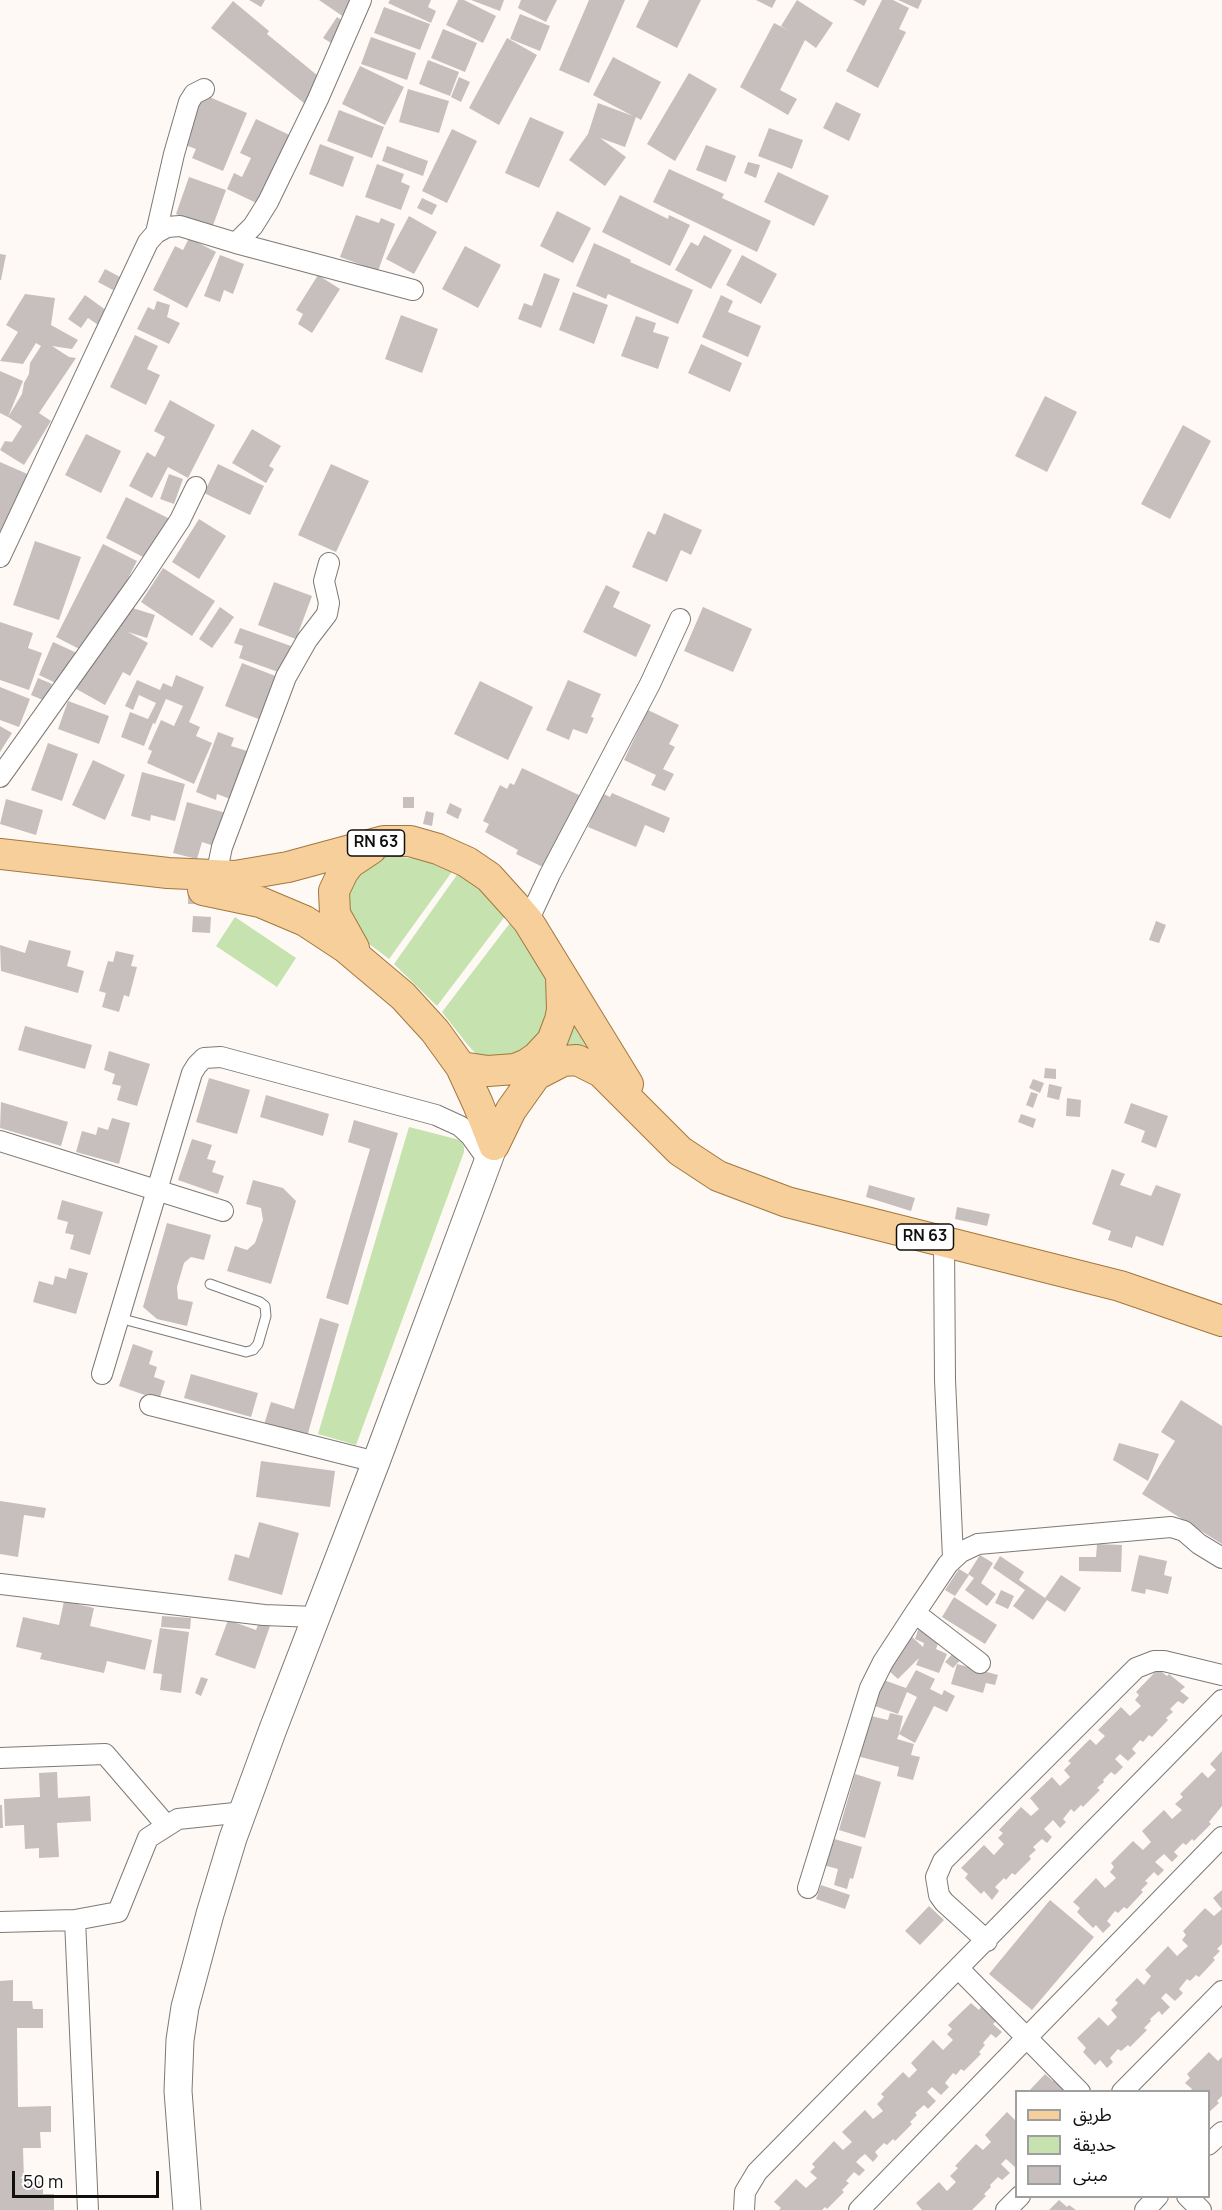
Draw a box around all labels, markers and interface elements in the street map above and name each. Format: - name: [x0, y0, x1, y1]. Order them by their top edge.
- road number: RN 63: [348, 830, 404, 856]
- road number: RN 63: [896, 1224, 954, 1250]
- legend: [1015, 2090, 1210, 2198]
- text: طريق: [1073, 2102, 1112, 2126]
- text: حديقة: [1073, 2132, 1116, 2156]
- scale bar: [15, 2159, 162, 2197]
- text: مبنى: [1073, 2162, 1108, 2186]
- text: 50 m: [23, 2169, 63, 2193]

